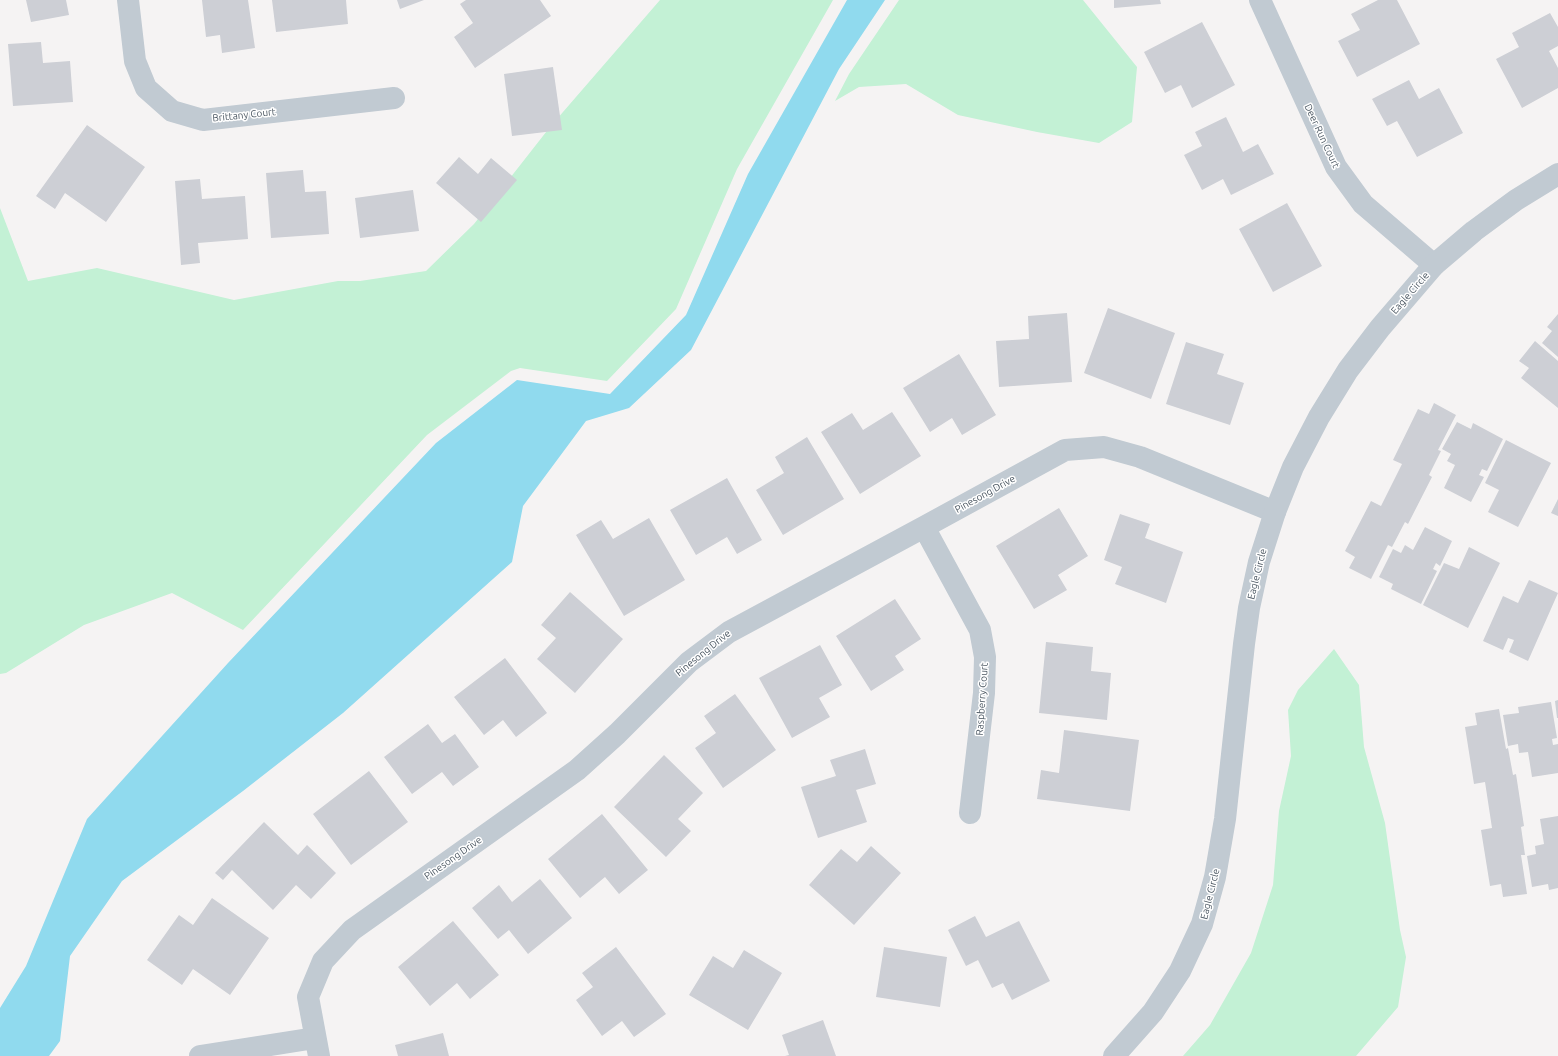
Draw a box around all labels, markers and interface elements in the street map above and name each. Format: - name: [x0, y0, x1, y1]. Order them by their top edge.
- street label: Deer Run Court: [1302, 102, 1342, 170]
- street label: Brittany Court: [212, 106, 276, 124]
- street label: Eagle Circle: [1388, 269, 1432, 317]
- street label: Pinesong Drive: [953, 472, 1017, 516]
- street label: Eagle Circle: [1245, 547, 1269, 601]
- street label: Pinesong Drive: [673, 627, 733, 679]
- street label: Raspberry Court: [973, 662, 991, 736]
- street label: Pinesong Drive: [422, 834, 484, 882]
- street label: Eagle Circle: [1198, 867, 1222, 921]

